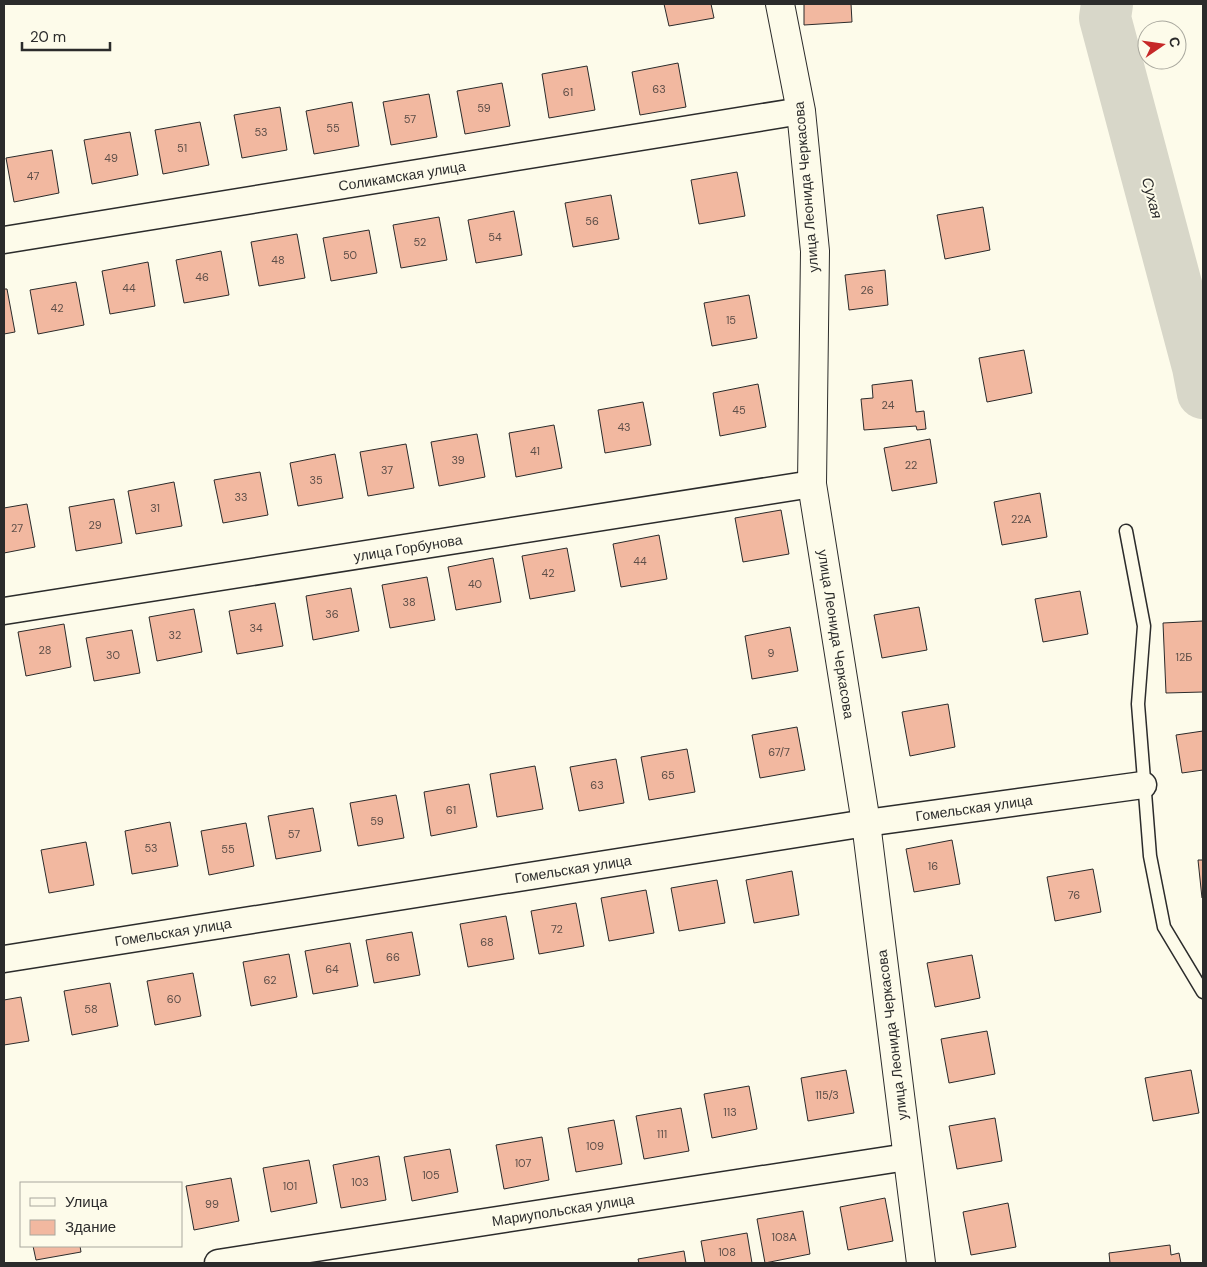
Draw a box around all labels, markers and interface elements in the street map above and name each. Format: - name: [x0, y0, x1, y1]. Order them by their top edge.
- scale bar: [22, 20, 110, 52]
- north arrow: [1137, 20, 1187, 70]
- text: 20 m: [30, 27, 66, 47]
- text: С: [1165, 35, 1185, 49]
- house number: 63: [652, 82, 666, 96]
- house number: 61: [563, 85, 573, 99]
- house number: 59: [477, 101, 491, 115]
- street label: улица Леонида Черкасова: [790, 101, 822, 273]
- house number: 57: [404, 112, 416, 126]
- house number: 55: [326, 121, 340, 135]
- house number: 53: [254, 125, 268, 139]
- house number: 51: [177, 141, 187, 155]
- house number: 49: [104, 151, 118, 165]
- street label: Соликамская улица: [337, 157, 467, 195]
- house number: 47: [27, 169, 39, 183]
- water label: Сухая: [1137, 175, 1167, 221]
- house number: 56: [585, 214, 599, 228]
- house number: 54: [488, 230, 502, 244]
- house number: 52: [414, 235, 426, 249]
- house number: 50: [343, 248, 357, 262]
- house number: 48: [271, 253, 285, 267]
- house number: 46: [195, 270, 209, 284]
- house number: 44: [122, 281, 136, 295]
- house number: 26: [860, 283, 874, 297]
- house number: 42: [50, 301, 64, 315]
- house number: 15: [726, 313, 736, 327]
- house number: 24: [882, 398, 895, 412]
- house number: 45: [732, 403, 746, 417]
- house number: 43: [617, 420, 631, 434]
- house number: 41: [530, 444, 540, 458]
- house number: 39: [451, 453, 465, 467]
- house number: 22: [905, 458, 917, 472]
- house number: 37: [381, 463, 393, 477]
- house number: 35: [309, 473, 323, 487]
- house number: 33: [234, 490, 248, 504]
- house number: 31: [150, 501, 160, 515]
- house number: 22А: [1011, 512, 1032, 526]
- house number: 29: [88, 518, 102, 532]
- house number: 27: [11, 521, 23, 535]
- street label: улица Горбунова: [352, 530, 464, 565]
- street label: улица Леонида Черкасова: [814, 548, 858, 720]
- house number: 44: [633, 554, 647, 568]
- house number: 42: [541, 566, 555, 580]
- house number: 40: [468, 577, 482, 591]
- house number: 38: [402, 595, 416, 609]
- house number: 36: [325, 607, 339, 621]
- house number: 34: [249, 621, 263, 635]
- house number: 32: [169, 628, 181, 642]
- house number: 28: [39, 643, 51, 657]
- house number: 9: [768, 646, 775, 660]
- house number: 30: [106, 648, 120, 662]
- house number: 12Б: [1176, 650, 1193, 664]
- house number: 67/7: [768, 745, 790, 759]
- house number: 65: [661, 768, 675, 782]
- house number: 63: [590, 778, 604, 792]
- street label: Гомельская улица: [914, 791, 1034, 825]
- house number: 61: [446, 803, 456, 817]
- house number: 59: [370, 814, 384, 828]
- house number: 57: [288, 827, 300, 841]
- house number: 53: [144, 841, 158, 855]
- house number: 55: [221, 842, 235, 856]
- street label: Гомельская улица: [513, 851, 633, 887]
- house number: 16: [928, 859, 938, 873]
- house number: 76: [1068, 888, 1080, 902]
- street label: Гомельская улица: [113, 914, 233, 950]
- house number: 72: [551, 922, 563, 936]
- house number: 68: [480, 935, 494, 949]
- street label: улица Леонида Черкасова: [873, 949, 911, 1121]
- house number: 66: [386, 950, 400, 964]
- house number: 64: [325, 962, 339, 976]
- house number: 62: [264, 973, 276, 987]
- house number: 60: [167, 992, 181, 1006]
- house number: 58: [84, 1002, 98, 1016]
- house number: 115/3: [815, 1088, 839, 1102]
- house number: 113: [723, 1105, 737, 1119]
- house number: 111: [657, 1127, 667, 1141]
- house number: 109: [586, 1139, 604, 1153]
- house number: 107: [515, 1156, 531, 1170]
- house number: 105: [422, 1168, 440, 1182]
- house number: 103: [351, 1175, 369, 1189]
- house number: 101: [283, 1179, 297, 1193]
- legend: [20, 1182, 182, 1247]
- street label: Мариупольская улица: [491, 1190, 636, 1230]
- text: Улица: [65, 1192, 108, 1212]
- house number: 99: [205, 1197, 219, 1211]
- text: Здание: [65, 1217, 116, 1237]
- house number: 108А: [772, 1230, 797, 1244]
- house number: 108: [718, 1245, 736, 1259]

